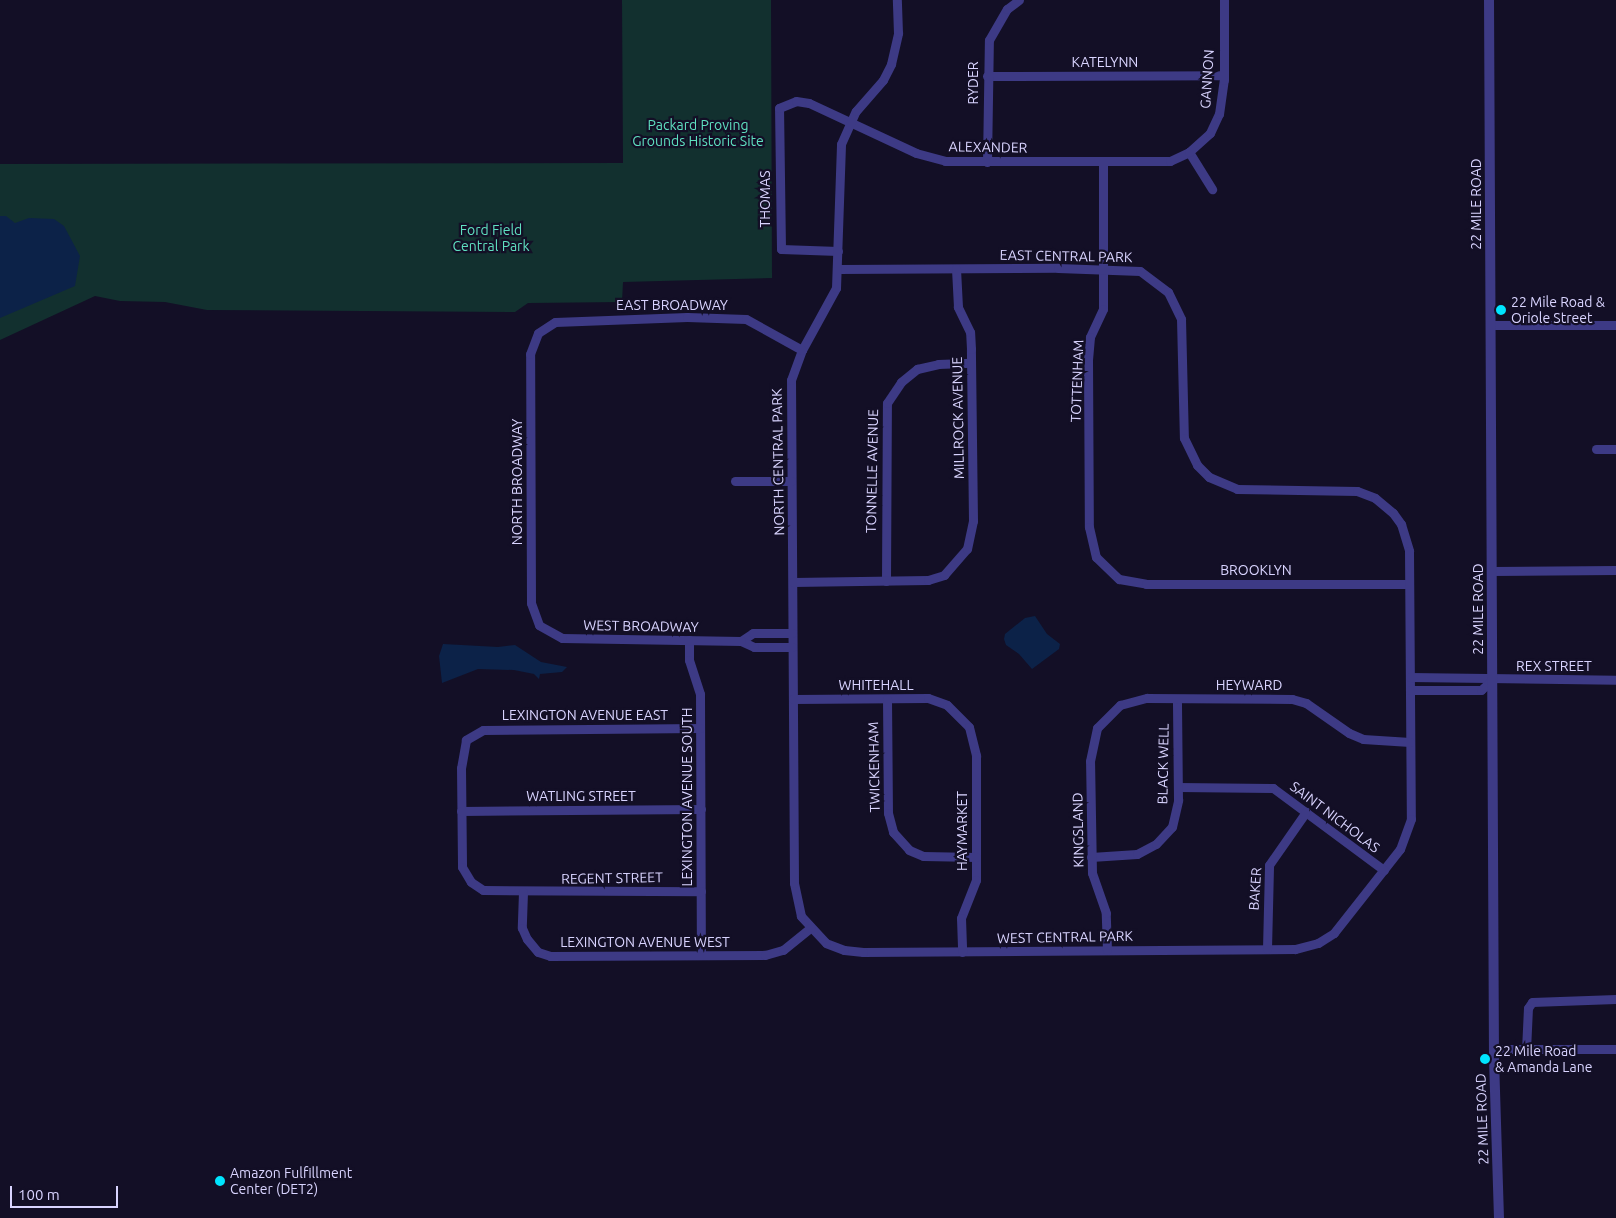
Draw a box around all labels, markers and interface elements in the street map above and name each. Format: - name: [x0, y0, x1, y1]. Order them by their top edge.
- street label: GANNON: [1197, 49, 1217, 109]
- street label: KATELYNN: [1072, 54, 1138, 70]
- street label: RYDER: [965, 61, 981, 105]
- park label: Packard Proving Grounds Historic Site: [632, 117, 764, 150]
- street label: ALEXANDER: [949, 138, 1027, 156]
- street label: 22 MILE ROAD: [1468, 158, 1484, 250]
- street label: THOMAS: [757, 170, 773, 228]
- park label: Ford Field Central Park: [453, 222, 529, 254]
- street label: EAST CENTRAL PARK: [1000, 246, 1132, 266]
- place label: 22 Mile Road & Oriole Street: [1511, 294, 1605, 326]
- street label: EAST BROADWAY: [616, 297, 728, 313]
- marker: 22 Mile Road & Oriole Street: [1495, 304, 1507, 316]
- street label: TOTTENHAM: [1067, 339, 1087, 423]
- street label: MILLROCK AVENUE: [949, 357, 967, 479]
- street label: NORTH CENTRAL PARK: [768, 388, 788, 536]
- street label: TONNELLE AVENUE: [863, 409, 881, 533]
- street label: NORTH BROADWAY: [509, 419, 525, 545]
- street label: BROOKLYN: [1220, 562, 1292, 578]
- street label: 22 MILE ROAD: [1470, 563, 1486, 655]
- street label: WEST BROADWAY: [583, 617, 699, 635]
- street label: REX STREET: [1516, 658, 1592, 674]
- street label: WHITEHALL: [838, 677, 914, 693]
- street label: HEYWARD: [1216, 677, 1282, 693]
- street label: LEXINGTON AVENUE EAST: [502, 707, 668, 723]
- street label: LEXINGTON AVENUE SOUTH: [679, 707, 695, 887]
- street label: TWICKENHAM: [865, 722, 883, 812]
- street label: BLACK WELL: [1154, 723, 1172, 805]
- street label: SAINT NICHOLAS: [1287, 778, 1383, 856]
- street label: WATLING STREET: [526, 788, 636, 804]
- street label: HAYMARKET: [954, 791, 970, 871]
- street label: KINGSLAND: [1069, 792, 1087, 868]
- street label: BAKER: [1245, 867, 1265, 911]
- street label: REGENT STREET: [561, 869, 663, 887]
- street label: WEST CENTRAL PARK: [997, 927, 1133, 947]
- street label: LEXINGTON AVENUE WEST: [560, 934, 730, 950]
- place label: 22 Mile Road & Amanda Lane: [1495, 1043, 1592, 1076]
- marker: 22 Mile Road & Amanda Lane: [1479, 1053, 1491, 1065]
- street label: 22 MILE ROAD: [1472, 1073, 1492, 1165]
- place label: Amazon Fulfillment Center (DET2): [230, 1165, 352, 1198]
- marker: Amazon Fulfillment Center (DET2): [214, 1175, 226, 1187]
- scale bar: [12, 1176, 120, 1208]
- text: 100 m: [18, 1186, 60, 1203]

